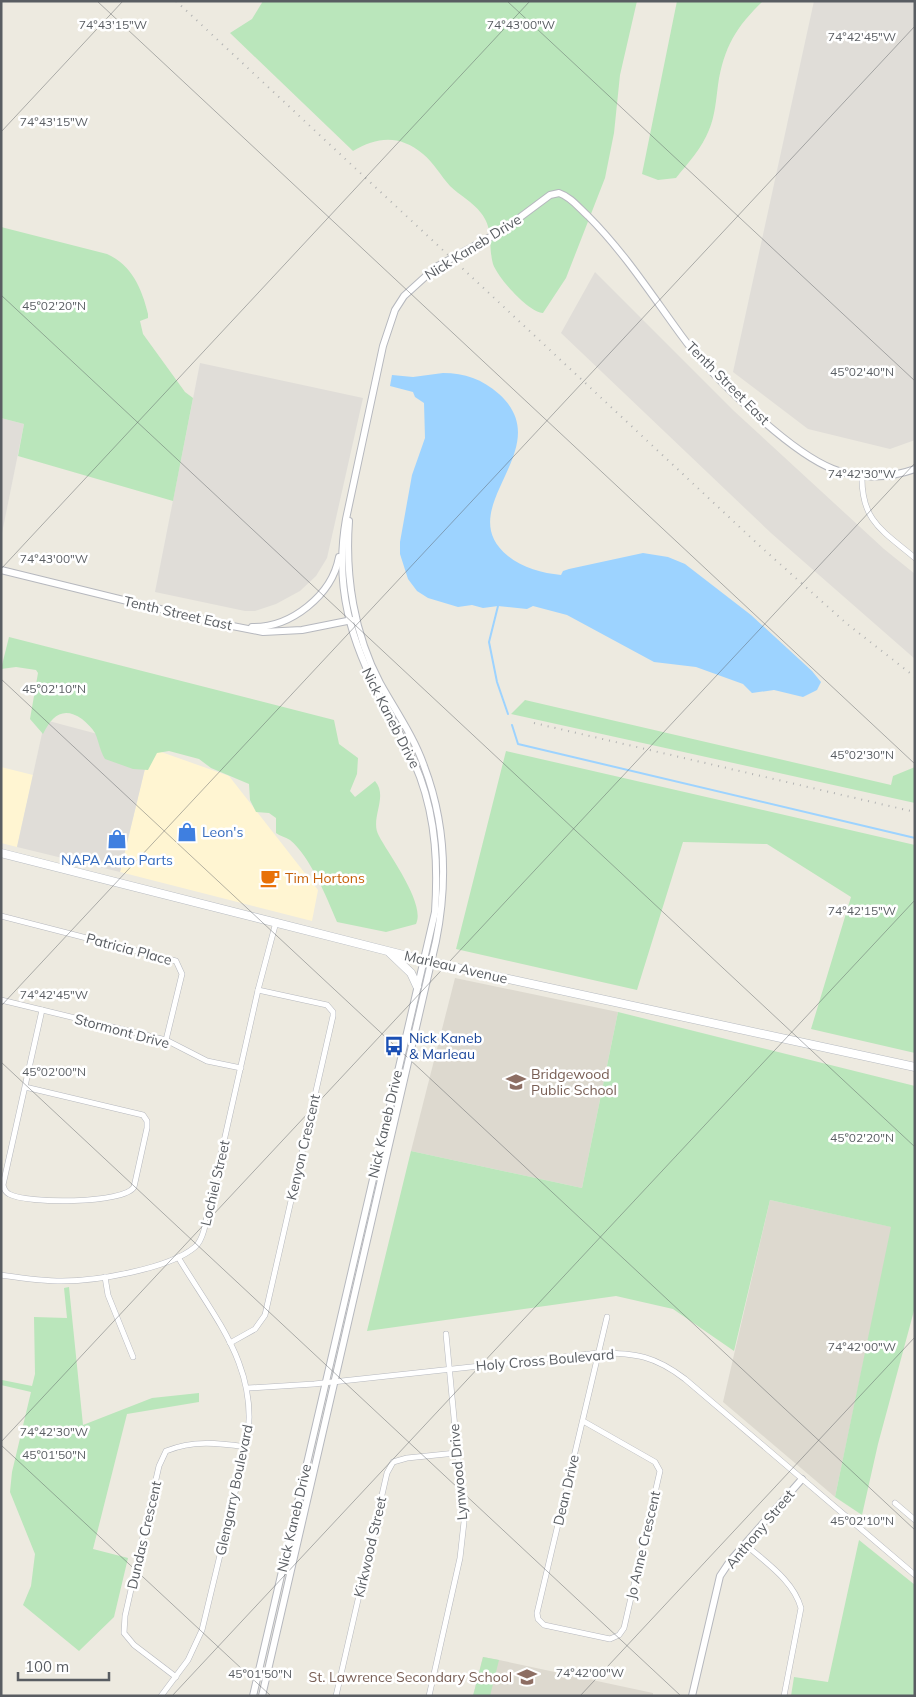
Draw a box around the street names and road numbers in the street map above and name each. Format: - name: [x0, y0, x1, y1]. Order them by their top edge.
- street label: Nick Kaneb Drive: [421, 210, 525, 284]
- street label: Tenth Street East: [683, 338, 774, 429]
- street label: Tenth Street East: [122, 592, 234, 634]
- street label: Nick Kaneb Drive: [358, 665, 424, 771]
- street label: Patricia Place: [84, 929, 174, 969]
- street label: Marleau Avenue: [403, 946, 509, 988]
- street label: Stormont Drive: [73, 1010, 171, 1052]
- street label: Nick Kaneb Drive: [364, 1068, 406, 1180]
- street label: Kenyon Crescent: [282, 1092, 324, 1202]
- street label: Lochiel Street: [196, 1138, 234, 1228]
- street label: Holy Cross Boulevard: [475, 1345, 615, 1375]
- street label: Glengarry Boulevard: [211, 1423, 257, 1557]
- street label: Lynwood Drive: [445, 1423, 471, 1521]
- street label: Dean Drive: [549, 1453, 583, 1527]
- street label: Nick Kaneb Drive: [273, 1462, 315, 1574]
- street label: Dundas Crescent: [123, 1479, 165, 1591]
- street label: Anthony Street: [722, 1486, 798, 1572]
- street label: Jo Anne Crescent: [622, 1489, 664, 1601]
- street label: Kirkwood Street: [350, 1495, 390, 1599]

